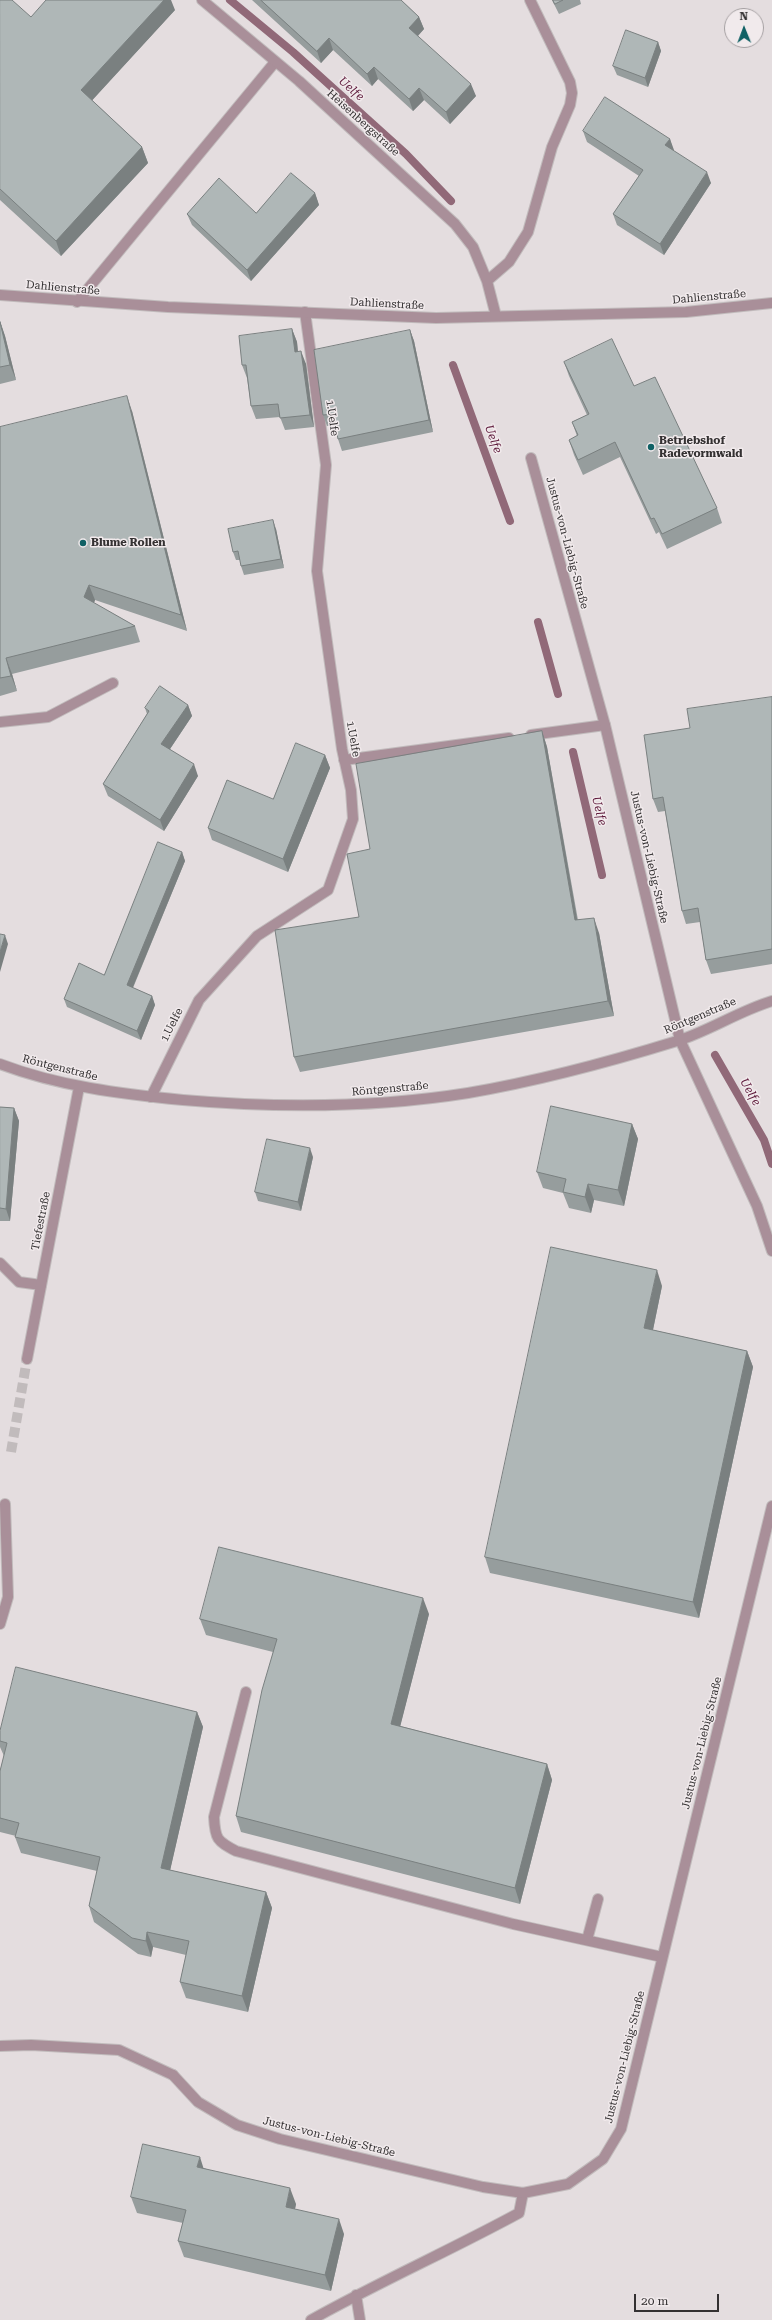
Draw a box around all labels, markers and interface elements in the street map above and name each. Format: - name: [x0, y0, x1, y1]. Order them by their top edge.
- north arrow: [724, 8, 764, 48]
- text: N: [739, 10, 748, 23]
- water label: Uelfe: [335, 74, 367, 104]
- street label: Heisenbergstraße: [324, 87, 402, 159]
- street label: Dahlienstraße: [26, 278, 100, 298]
- street label: Dahlienstraße: [672, 287, 746, 307]
- street label: Dahlienstraße: [350, 295, 424, 313]
- street label: 1.Uelfe: [323, 399, 341, 437]
- water label: Uelfe: [481, 423, 505, 455]
- place label: Betriebshof Radevormwald: [659, 434, 743, 460]
- marker: Betriebshof Radevormwald: [646, 442, 656, 452]
- street label: Justus-von-Liebig-Straße: [543, 476, 591, 610]
- place label: Blume Rollen: [91, 536, 166, 550]
- marker: Blume Rollen: [78, 538, 88, 548]
- street label: 1.Uelfe: [343, 720, 363, 758]
- street label: Justus-von-Liebig-Straße: [627, 789, 671, 925]
- water label: Uelfe: [588, 795, 610, 827]
- street label: Röntgenstraße: [662, 995, 738, 1037]
- street label: 1.Uelfe: [158, 1006, 186, 1044]
- street label: Röntgenstraße: [21, 1052, 99, 1084]
- water label: Uelfe: [736, 1076, 764, 1108]
- street label: Röntgenstraße: [351, 1079, 429, 1099]
- street label: Tiefestraße: [29, 1190, 53, 1252]
- street label: Justus-von-Liebig-Straße: [679, 1675, 725, 1811]
- street label: Justus-von-Liebig-Straße: [602, 1989, 648, 2125]
- street label: Justus-von-Liebig-Straße: [261, 2114, 397, 2160]
- scale bar: [636, 2286, 721, 2312]
- text: 20 m: [641, 2294, 668, 2308]

